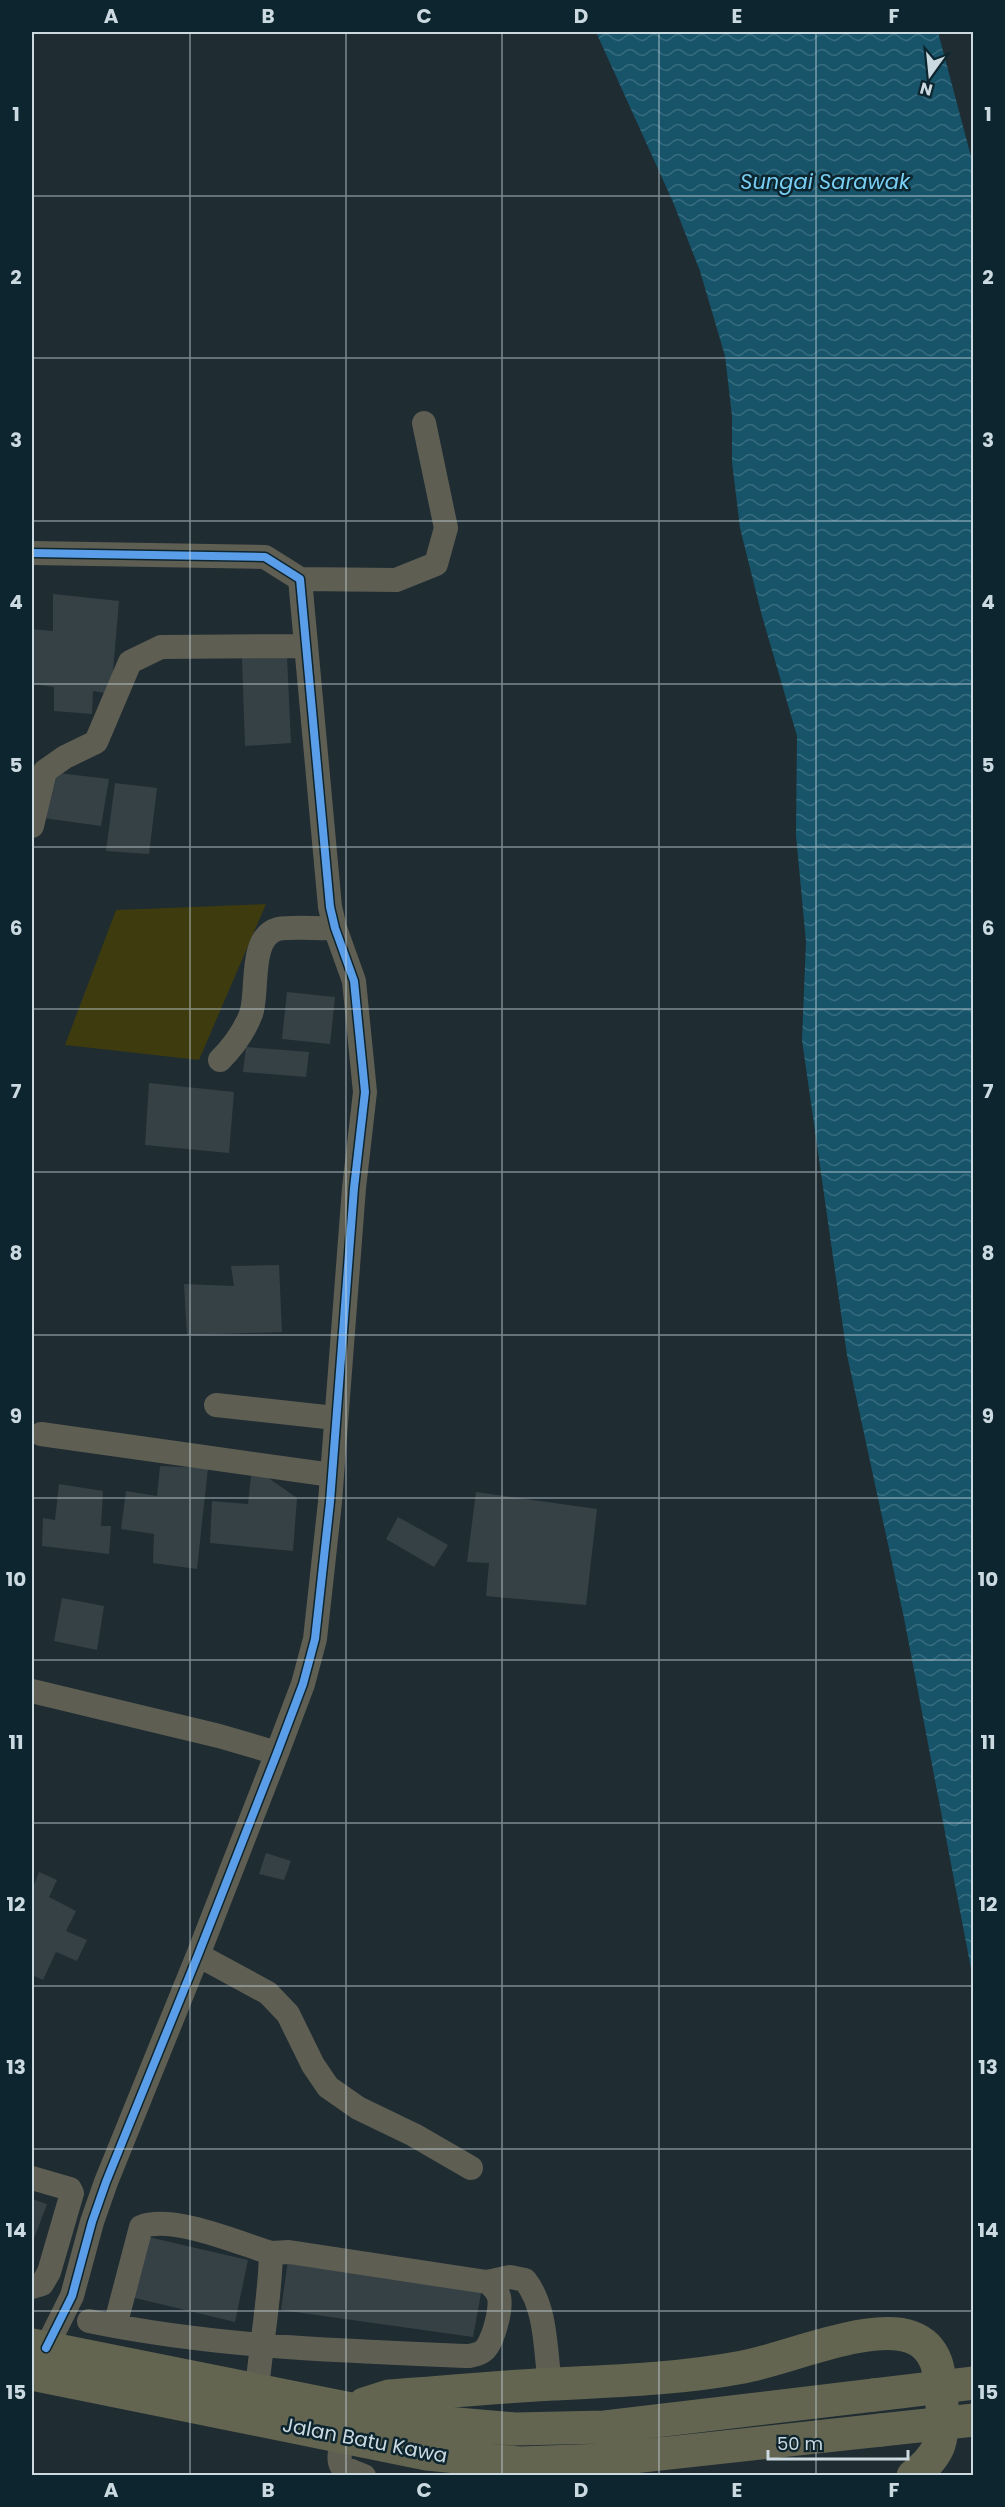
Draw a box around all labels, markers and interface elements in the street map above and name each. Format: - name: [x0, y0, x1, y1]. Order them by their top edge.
- text: A: [104, 2, 119, 30]
- text: B: [261, 2, 275, 30]
- text: C: [416, 2, 432, 30]
- text: D: [574, 2, 588, 30]
- text: E: [732, 2, 742, 30]
- text: F: [889, 2, 900, 30]
- north arrow: [900, 45, 960, 105]
- text: N: [917, 76, 935, 102]
- text: 1: [12, 100, 20, 128]
- text: 1: [984, 100, 992, 128]
- water label: Sungai Sarawak: [740, 167, 911, 196]
- text: 2: [10, 263, 22, 291]
- text: 2: [982, 263, 994, 291]
- text: 3: [10, 426, 22, 454]
- text: 3: [982, 426, 994, 454]
- text: 4: [9, 588, 23, 616]
- text: 4: [981, 588, 995, 616]
- text: 5: [10, 751, 23, 779]
- text: 5: [982, 751, 995, 779]
- text: 6: [10, 914, 22, 942]
- text: 6: [982, 914, 994, 942]
- text: 7: [11, 1077, 22, 1105]
- text: 7: [983, 1077, 994, 1105]
- text: 8: [10, 1239, 22, 1267]
- text: 8: [982, 1239, 994, 1267]
- text: 9: [10, 1402, 22, 1430]
- text: 9: [982, 1402, 994, 1430]
- text: 10: [6, 1565, 26, 1593]
- text: 10: [978, 1565, 998, 1593]
- text: 11: [8, 1728, 24, 1756]
- text: 11: [980, 1728, 996, 1756]
- text: 12: [7, 1890, 25, 1918]
- text: 12: [979, 1890, 997, 1918]
- text: 13: [6, 2053, 26, 2081]
- text: 13: [978, 2053, 998, 2081]
- text: 14: [5, 2216, 27, 2244]
- text: 14: [977, 2216, 999, 2244]
- text: 15: [6, 2378, 26, 2406]
- text: 15: [978, 2378, 998, 2406]
- street label: Jalan Batu Kawa: [280, 2410, 450, 2470]
- scale bar: [768, 2423, 908, 2461]
- text: 50 m: [777, 2431, 823, 2456]
- text: A: [104, 2476, 119, 2504]
- text: B: [261, 2476, 275, 2504]
- text: C: [416, 2476, 432, 2504]
- text: D: [574, 2476, 588, 2504]
- text: E: [732, 2476, 742, 2504]
- text: F: [889, 2476, 900, 2504]

